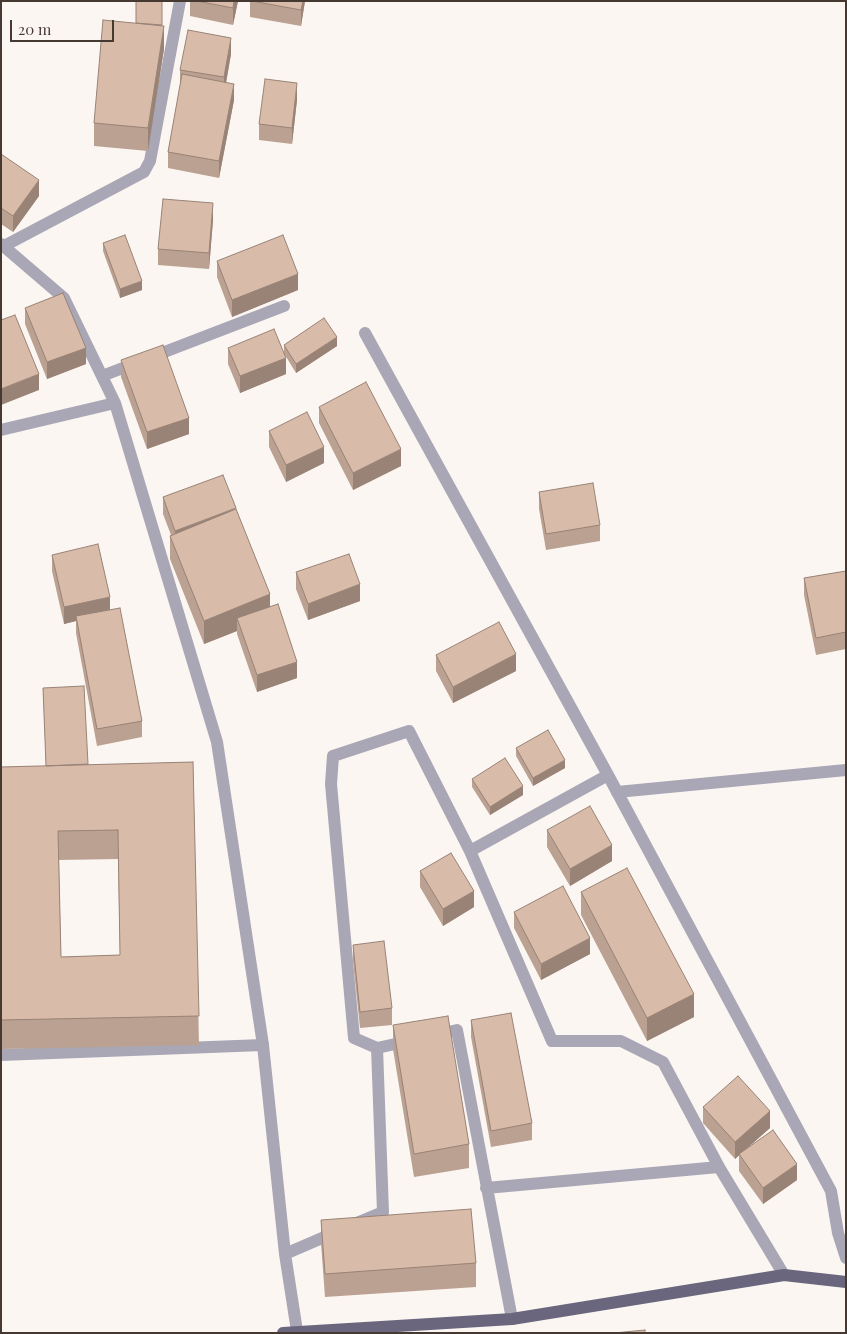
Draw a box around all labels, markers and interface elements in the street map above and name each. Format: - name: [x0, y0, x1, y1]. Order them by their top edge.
- scale bar: [12, 10, 116, 42]
- text: 20 m: [18, 19, 51, 39]

